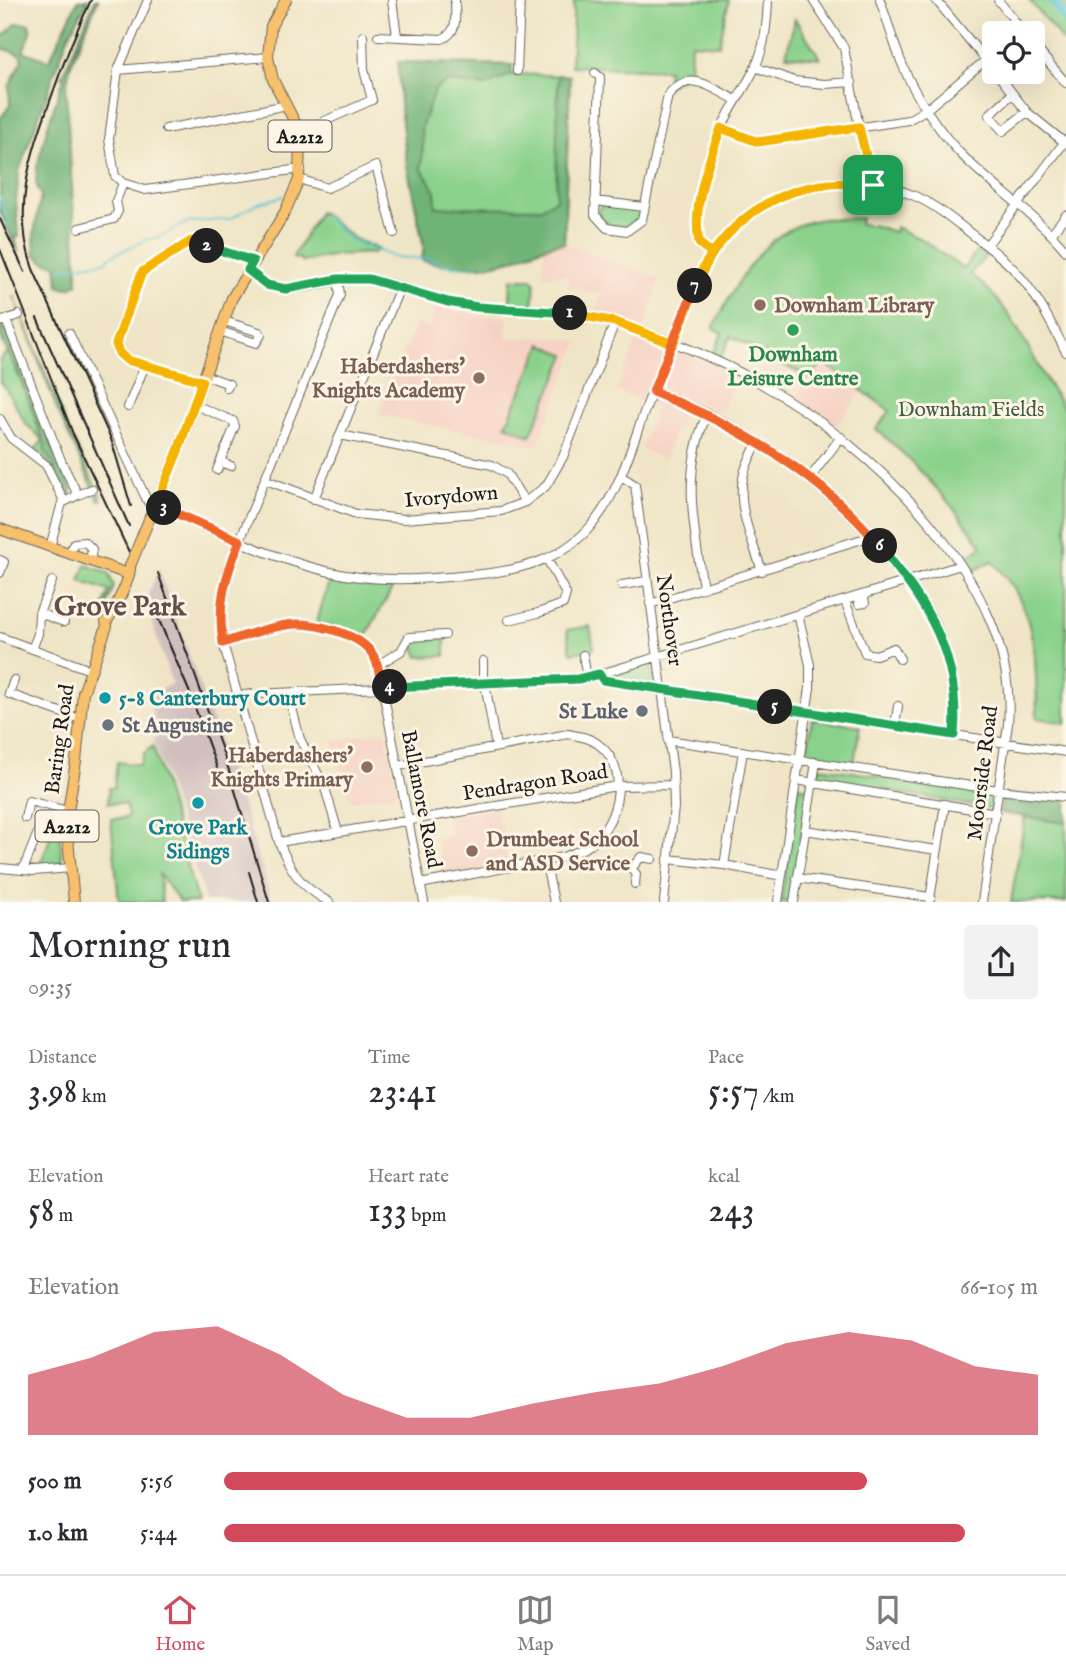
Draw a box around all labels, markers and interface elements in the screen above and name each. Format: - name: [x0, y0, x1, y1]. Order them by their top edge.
- map controls: [982, 21, 1045, 84]
- button: locate: [982, 21, 1045, 84]
- road number: A2212: [268, 120, 332, 152]
- pin: [843, 155, 903, 215]
- icon: arrive: [854, 166, 892, 204]
- pin: 2: [190, 229, 224, 264]
- text: 2: [202, 233, 211, 257]
- pin: 7: [678, 268, 712, 304]
- text: 7: [690, 273, 699, 297]
- place label: Downham Library: [774, 293, 935, 320]
- pin: 1: [552, 296, 588, 330]
- marker: Downham Library: [752, 297, 768, 313]
- text: 1: [566, 300, 573, 324]
- marker: Downham Leisure Centre: [785, 322, 801, 338]
- place label: Downham Leisure Centre: [728, 342, 859, 393]
- place label: Haberdashers' Knights Academy: [312, 354, 466, 405]
- marker: Haberdashers' Knights Academy: [471, 370, 487, 386]
- park label: Downham Fields: [898, 397, 1044, 424]
- street label: Ivorydown: [403, 480, 499, 515]
- pin: 3: [146, 490, 182, 526]
- text: 3: [160, 495, 167, 519]
- pin: 6: [862, 528, 898, 564]
- text: 6: [875, 533, 884, 557]
- street label: Northover: [649, 573, 688, 668]
- district label: Grove Park: [54, 590, 187, 625]
- pin: 4: [372, 670, 408, 704]
- text: 4: [385, 674, 394, 698]
- street label: Baring Road: [39, 682, 82, 796]
- place label: 5-8 Canterbury Court: [119, 686, 306, 713]
- marker: 5-8 Canterbury Court: [97, 690, 113, 706]
- pin: 5: [758, 690, 792, 724]
- text: 5: [771, 694, 778, 718]
- place label: St Luke: [559, 699, 628, 726]
- marker: St Luke: [634, 703, 650, 719]
- street label: Moorside Road: [962, 703, 1005, 842]
- place label: St Augustine: [122, 713, 233, 740]
- marker: St Augustine: [100, 717, 116, 733]
- street label: Ballamore Road: [394, 728, 447, 872]
- place label: Haberdashers' Knights Primary: [211, 743, 354, 794]
- marker: Haberdashers' Knights Primary: [359, 759, 375, 775]
- street label: Pendragon Road: [461, 759, 610, 808]
- marker: Grove Park Sidings: [190, 795, 206, 811]
- road number: A2212: [36, 810, 98, 842]
- place label: Grove Park Sidings: [149, 815, 248, 866]
- place label: Drumbeat School and ASD Service: [486, 827, 640, 878]
- marker: Drumbeat School and ASD Service: [464, 843, 480, 859]
- text: Morning run: [28, 923, 231, 971]
- button: share: [964, 925, 1038, 999]
- text: 09:35: [28, 973, 72, 1002]
- text: Distance: [28, 1046, 97, 1070]
- text: Time: [368, 1046, 410, 1070]
- text: Pace: [708, 1046, 744, 1070]
- text: 3.98: [28, 1070, 78, 1115]
- text: 23:41: [368, 1070, 437, 1115]
- text: 5:57: [708, 1070, 759, 1115]
- text: km: [78, 1085, 107, 1109]
- text: /km: [759, 1085, 794, 1109]
- text: Elevation: [28, 1165, 103, 1189]
- text: Heart rate: [368, 1165, 449, 1189]
- text: kcal: [708, 1165, 740, 1189]
- text: 58: [28, 1189, 54, 1234]
- text: 133: [368, 1189, 407, 1234]
- text: 243: [708, 1189, 755, 1234]
- text: m: [54, 1204, 73, 1228]
- text: bpm: [407, 1204, 446, 1228]
- text: Elevation: [28, 1273, 119, 1302]
- text: 66–105 m: [960, 1273, 1038, 1302]
- text: 500 m: [28, 1467, 82, 1496]
- text: 5:56: [140, 1467, 172, 1496]
- text: 1.0 km: [28, 1519, 88, 1548]
- text: 5:44: [140, 1519, 177, 1548]
- tab: Home: [156, 1591, 205, 1657]
- tab: Map: [516, 1591, 554, 1657]
- tab: Saved: [865, 1591, 910, 1657]

